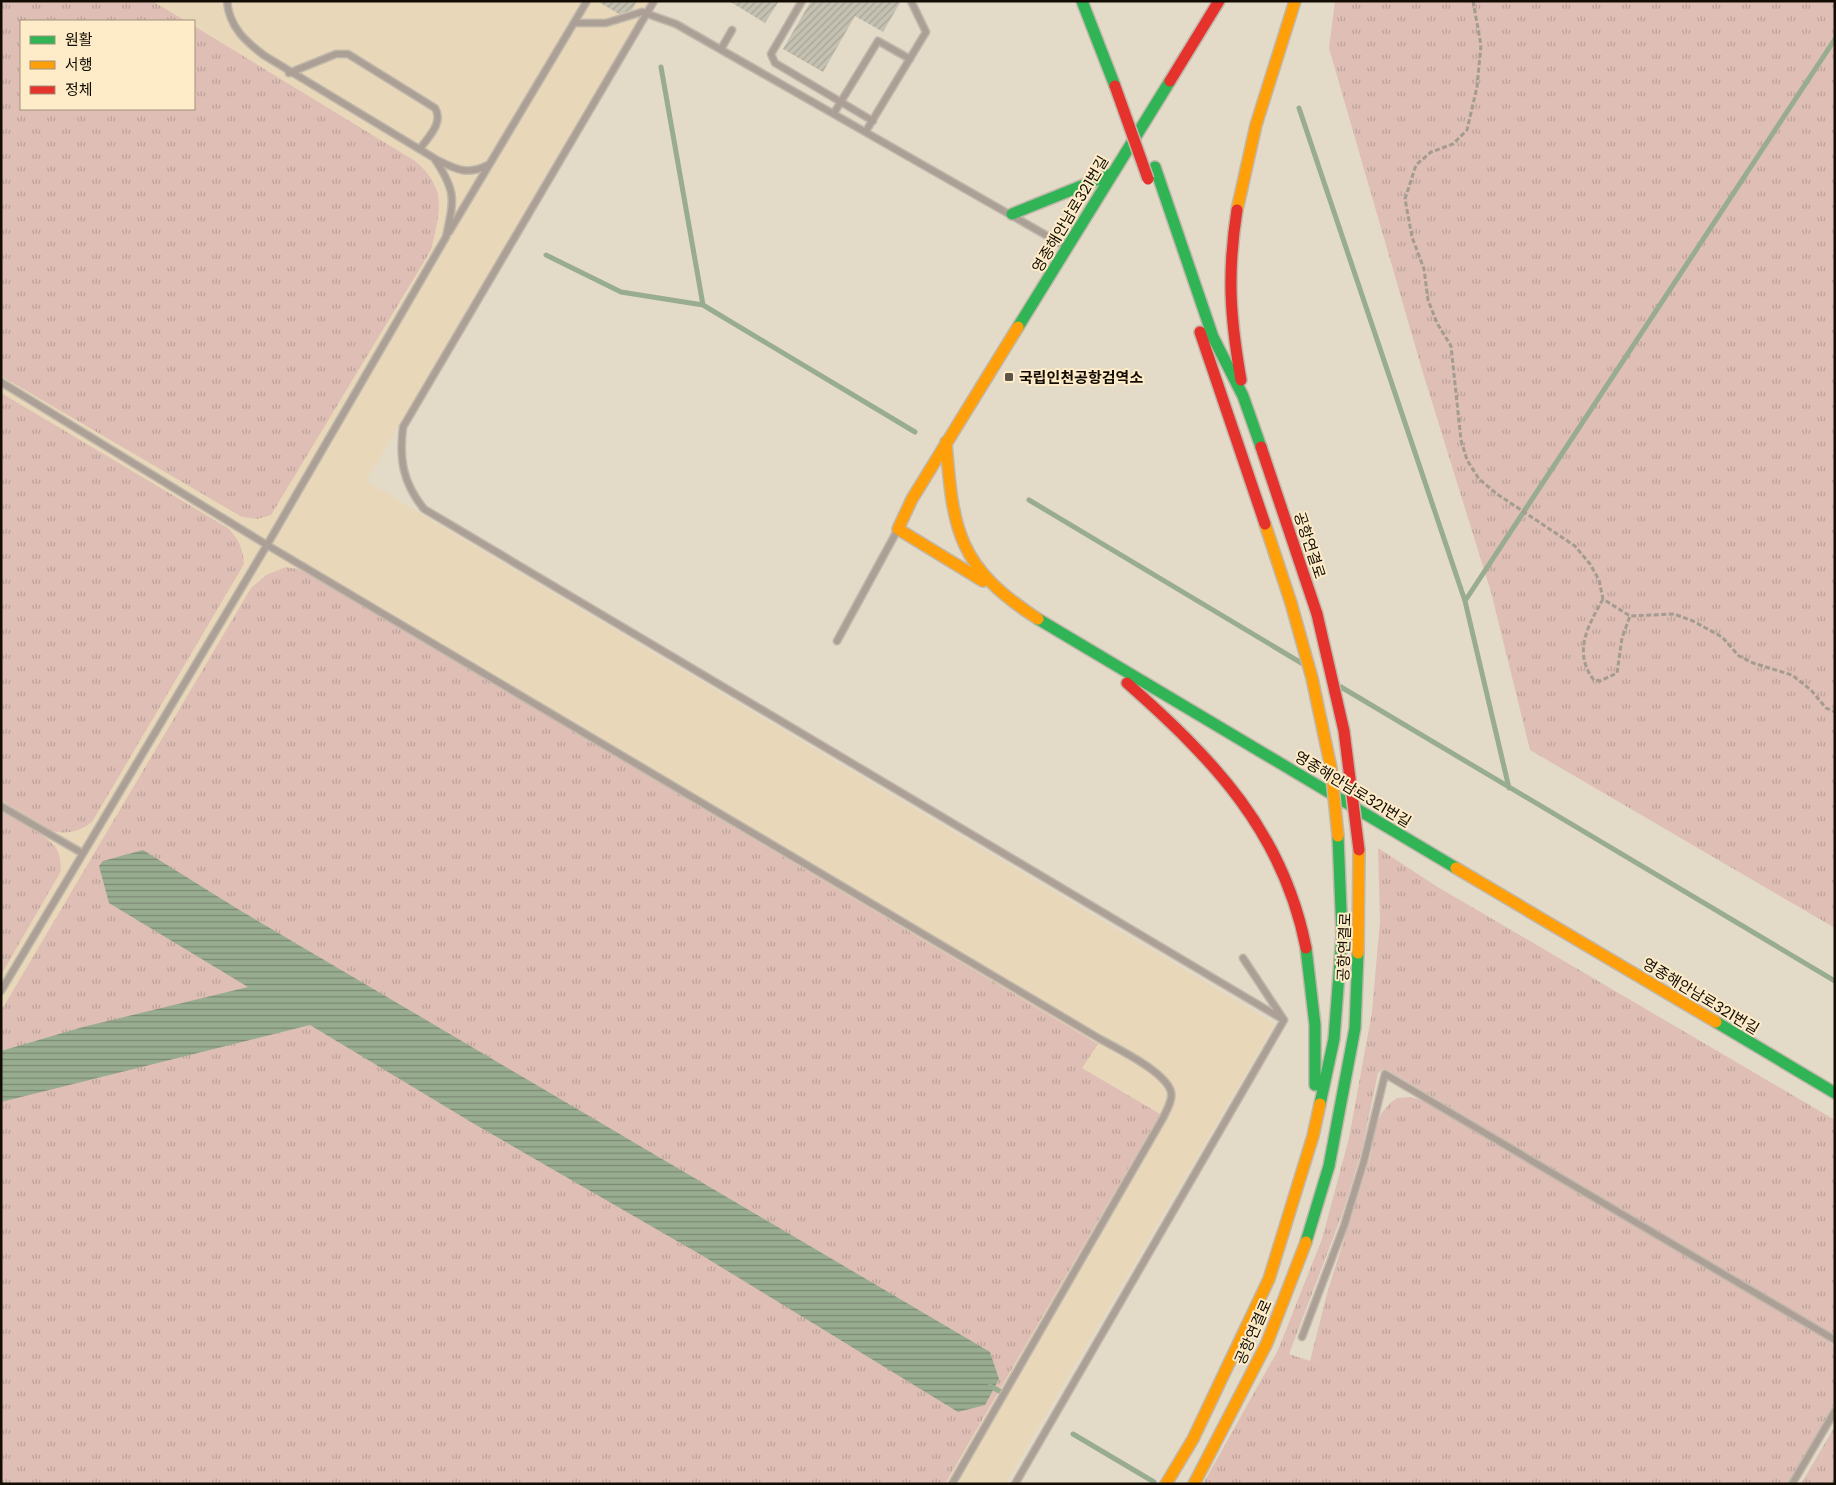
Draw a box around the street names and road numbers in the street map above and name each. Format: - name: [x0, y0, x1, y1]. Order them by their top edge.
- street label: 영종해안남로321번길: [1027, 152, 1113, 276]
- street label: 공항연결로: [1289, 509, 1331, 581]
- street label: 영종해안남로321번길: [1291, 746, 1415, 832]
- street label: 공항연결로: [1332, 912, 1356, 982]
- street label: 영종해안남로321번길: [1639, 953, 1763, 1039]
- street label: 공항연결로: [1229, 1296, 1277, 1368]

